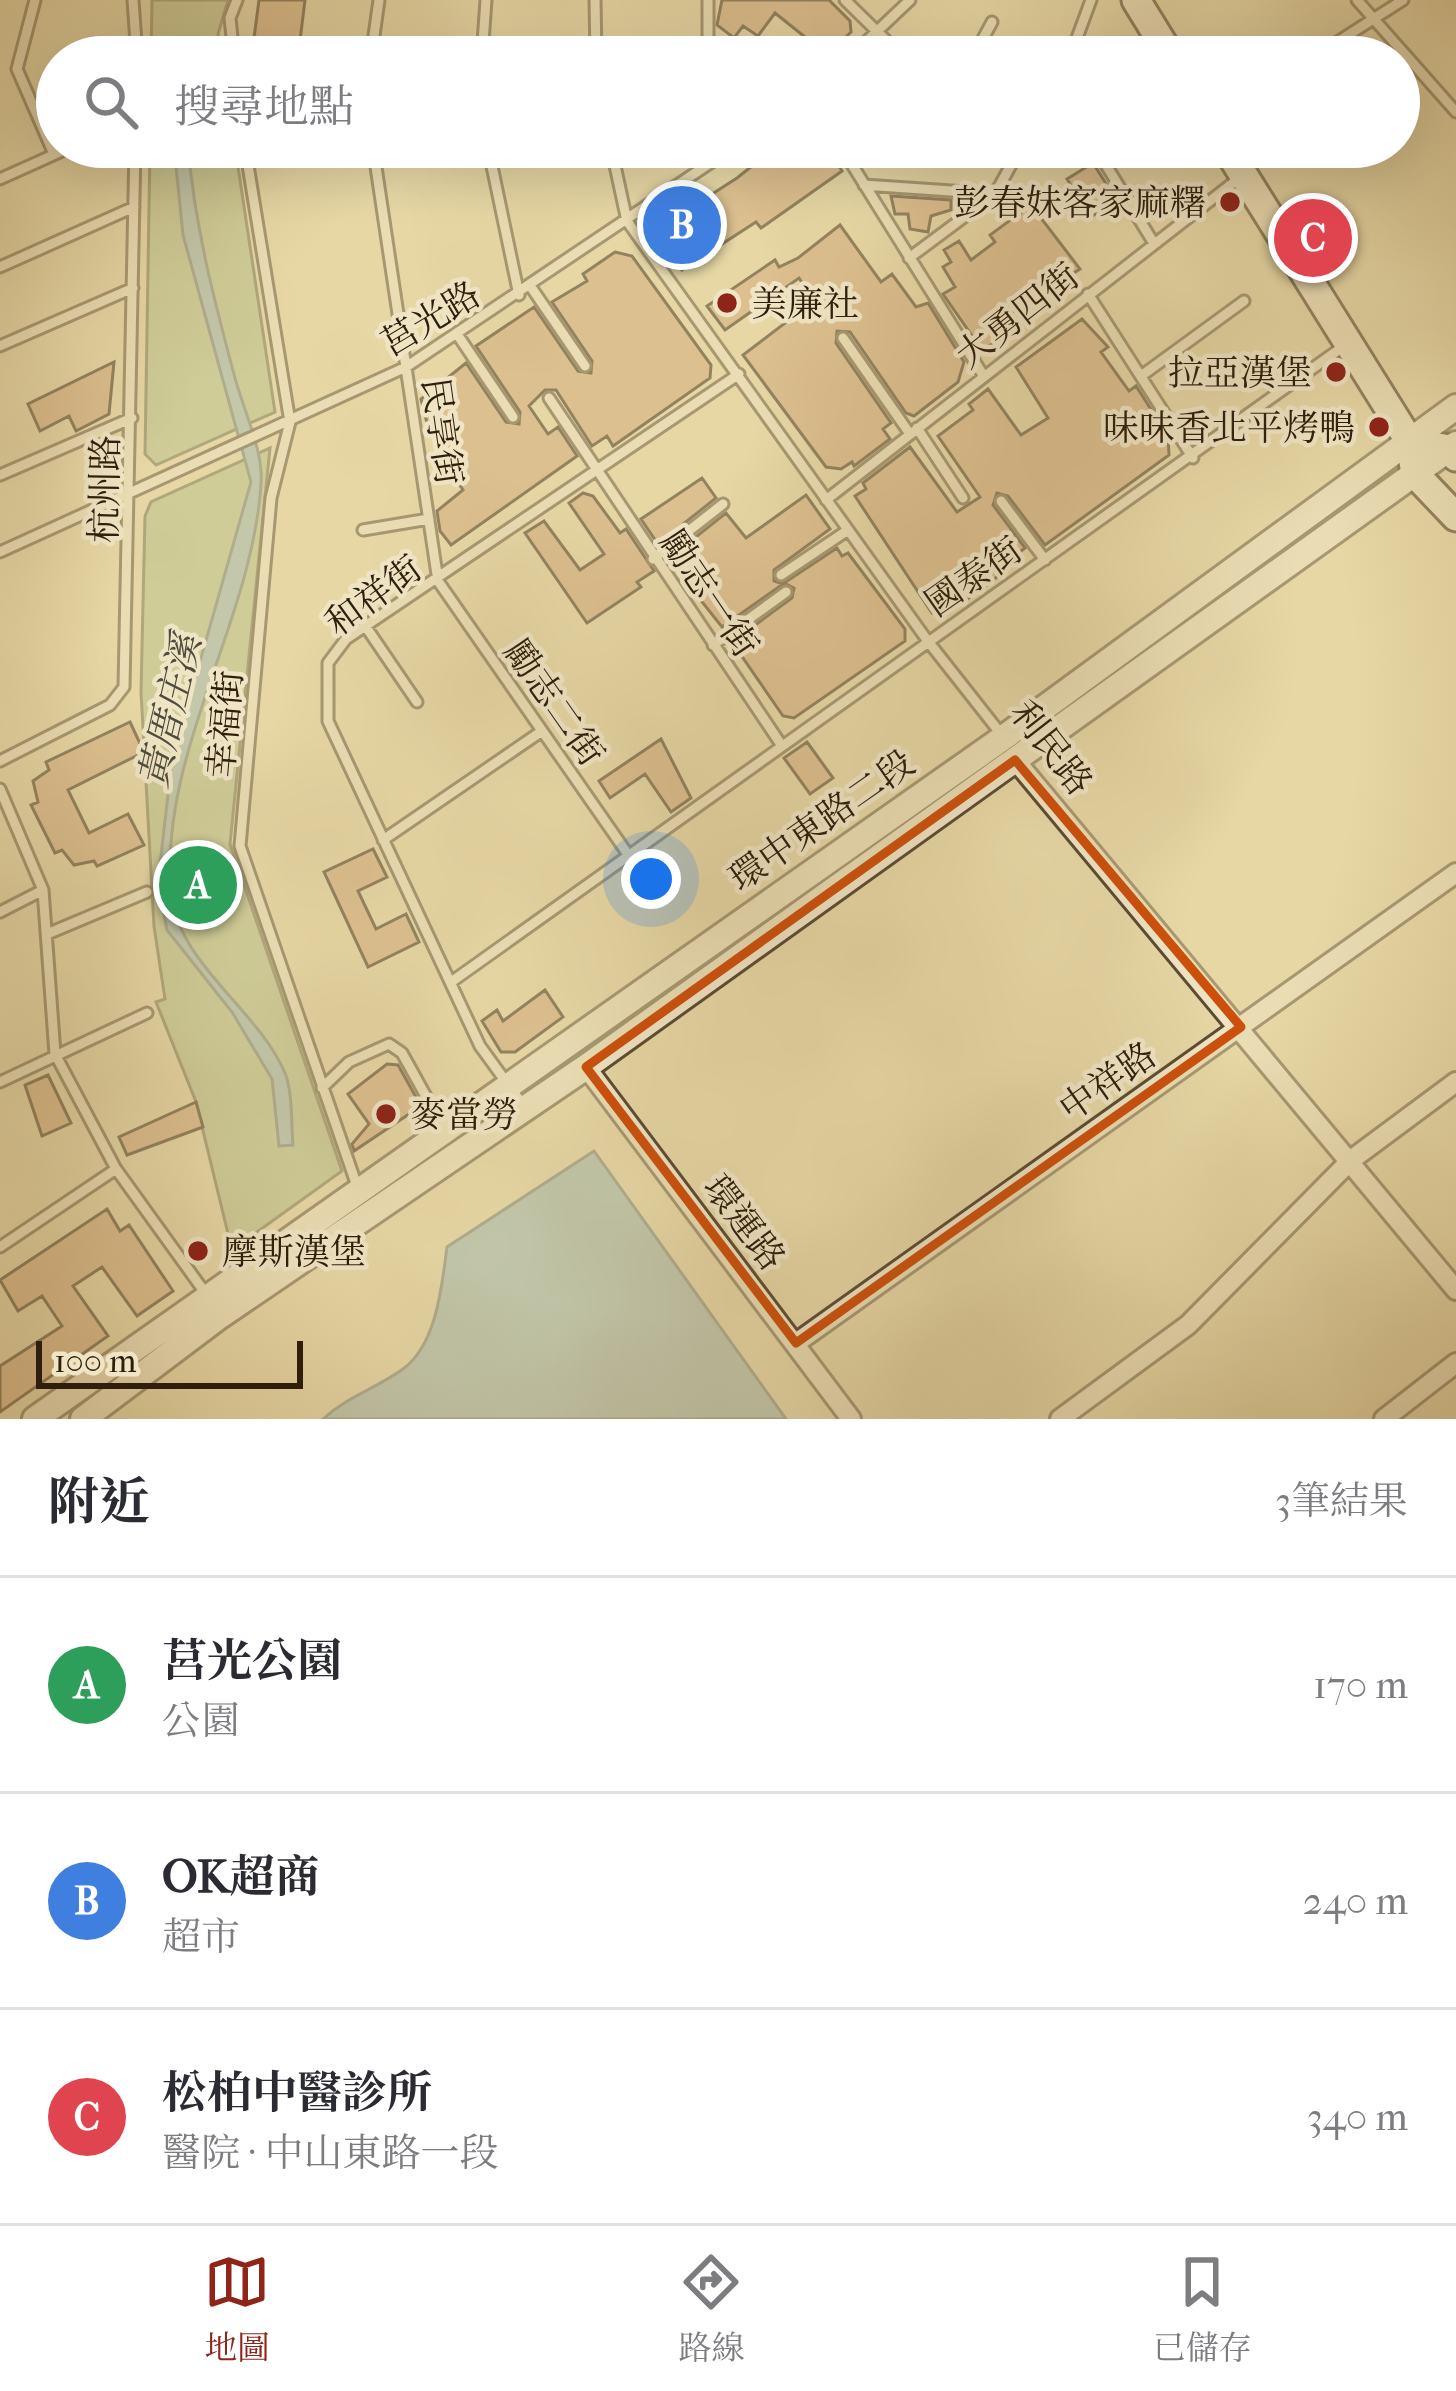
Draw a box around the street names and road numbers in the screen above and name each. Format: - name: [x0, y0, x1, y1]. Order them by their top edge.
- street label: 大勇四街: [948, 255, 1087, 377]
- street label: 莒光路: [373, 273, 488, 365]
- street label: 民享街: [414, 375, 470, 488]
- street label: 杭州路: [83, 435, 127, 543]
- street label: 勵志一街: [651, 522, 767, 665]
- street label: 國泰街: [917, 529, 1030, 625]
- street label: 和祥街: [318, 547, 430, 645]
- street label: 勵志二街: [496, 632, 613, 774]
- street label: 幸福街: [199, 668, 251, 780]
- street label: 利民路: [1001, 692, 1101, 803]
- street label: 環中東路二段: [721, 742, 922, 900]
- street label: 中祥路: [1051, 1034, 1164, 1130]
- street label: 環運路: [695, 1167, 793, 1278]

